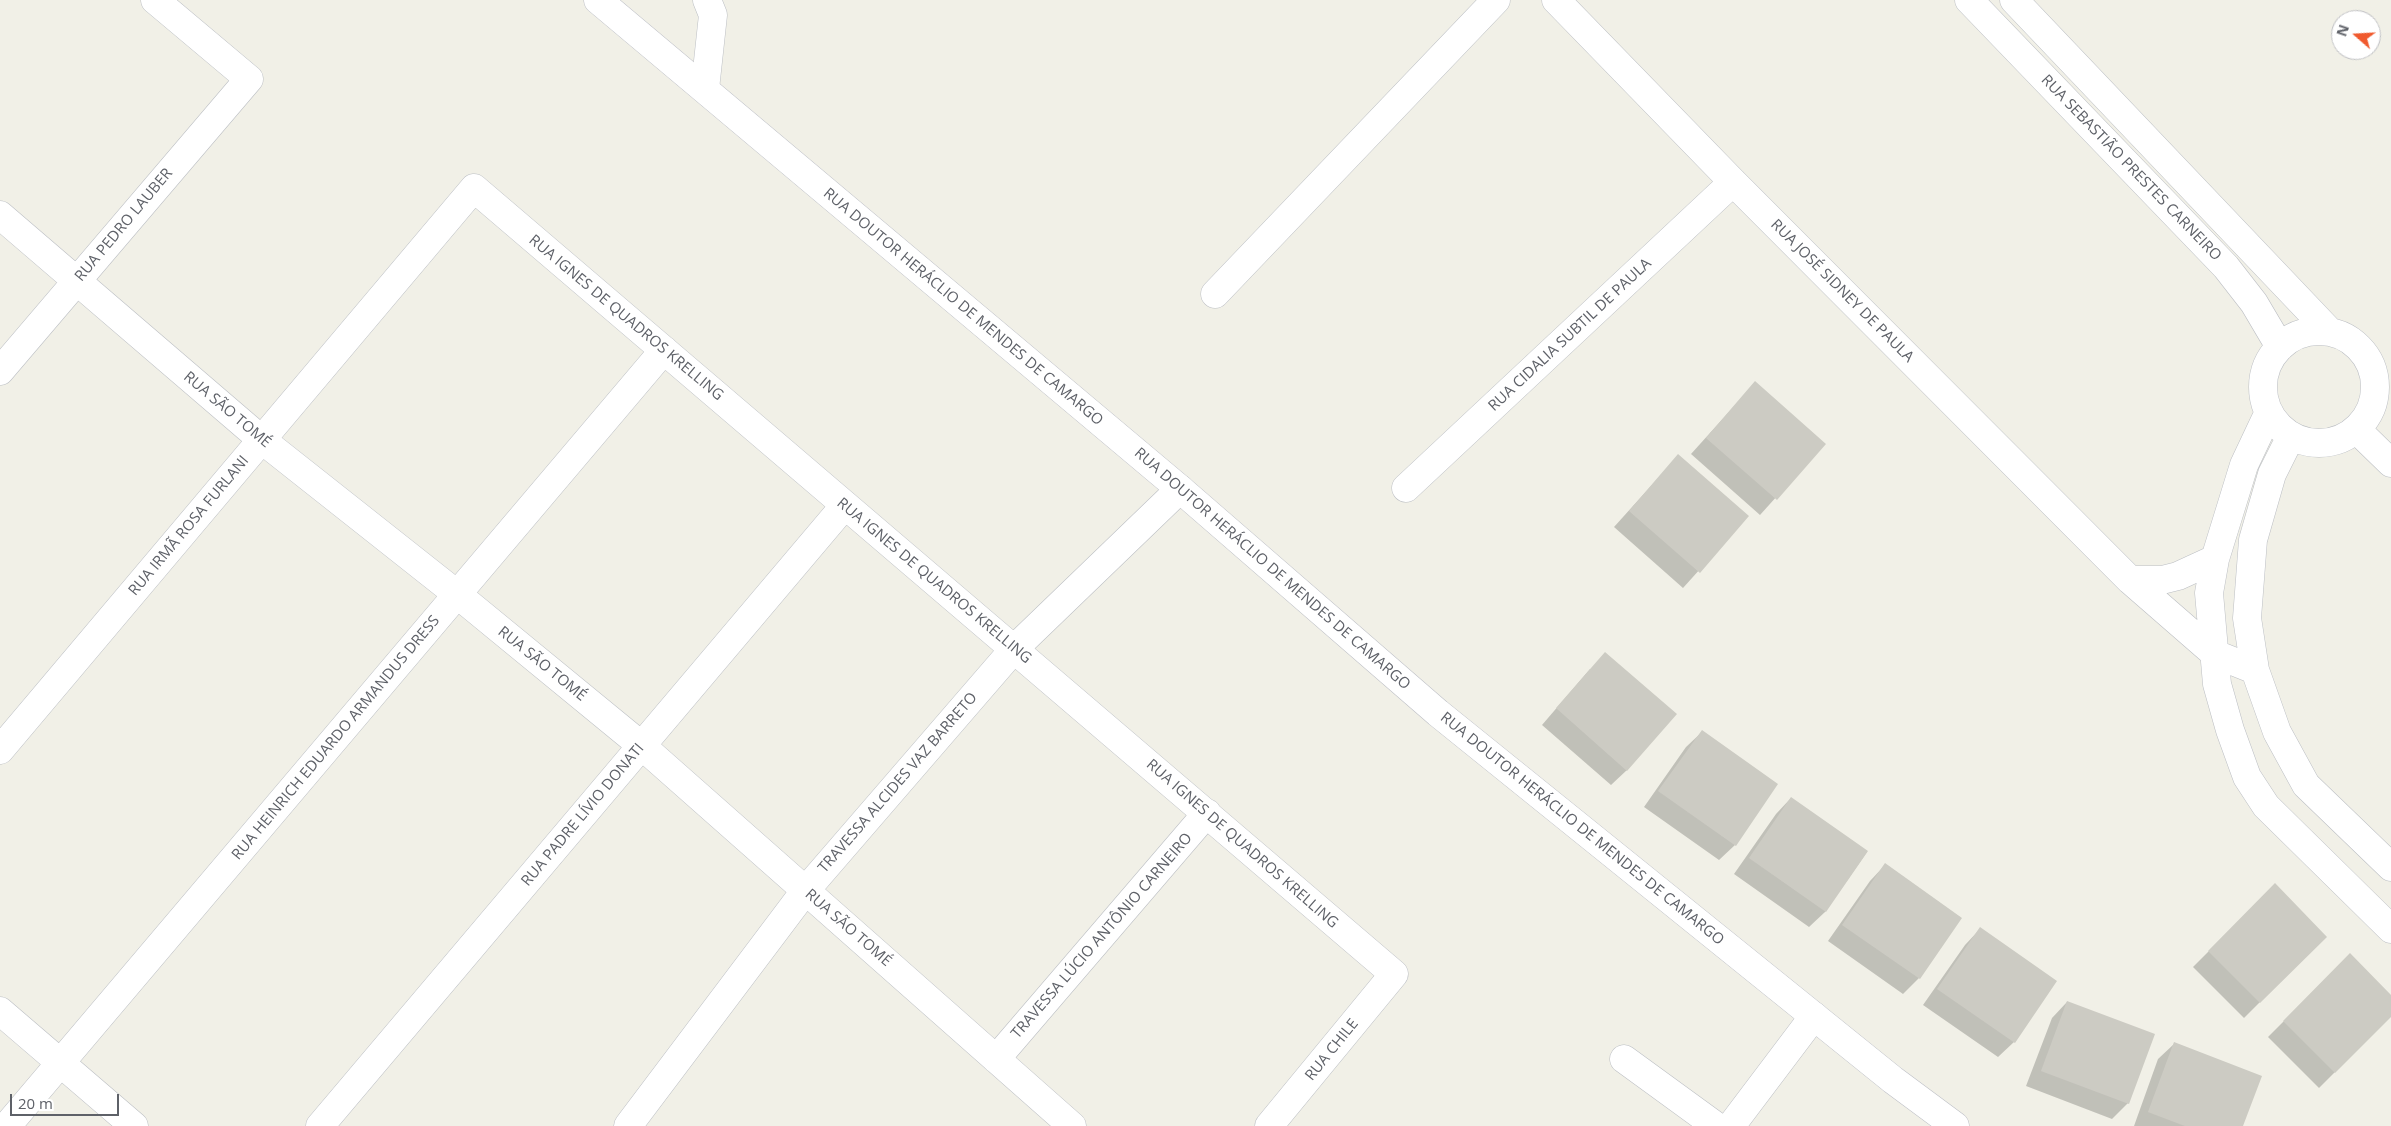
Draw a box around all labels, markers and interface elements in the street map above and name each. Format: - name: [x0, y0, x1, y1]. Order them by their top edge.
- north arrow: [2331, 10, 2381, 60]
- text: N: [2331, 22, 2353, 39]
- street label: RUA SEBASTIÃO PRESTES CARNEIRO: [2037, 71, 2225, 265]
- street label: RUA PEDRO LAUBER: [71, 165, 177, 285]
- street label: RUA DOUTOR HERÁCLIO DE MENDES DE CAMARGO: [819, 184, 1107, 430]
- street label: RUA JOSÉ SIDNEY DE PAULA: [1767, 216, 1917, 366]
- street label: RUA IGNES DE QUADROS KRELLING: [525, 231, 727, 405]
- street label: RUA CIDALIA SUBTIL DE PAULA: [1485, 255, 1655, 415]
- street label: RUA SÃO TOMÉ: [180, 368, 274, 452]
- street label: RUA DOUTOR HERÁCLIO DE MENDES DE CAMARGO: [1130, 444, 1414, 694]
- street label: RUA IRMÃ ROSA FURLANI: [125, 452, 253, 600]
- street label: RUA IGNES DE QUADROS KRELLING: [833, 494, 1035, 668]
- street label: RUA HEINRICH EDUARDO ARMANDUS DRESS: [228, 612, 444, 864]
- street label: RUA SÃO TOMÉ: [494, 623, 590, 705]
- street label: TRAVESSA ALCIDES VAZ BARRETO: [815, 689, 981, 877]
- street label: RUA DOUTOR HERÁCLIO DE MENDES DE CAMARGO: [1437, 709, 1727, 949]
- street label: RUA PADRE LÍVIO DONATI: [518, 740, 648, 890]
- street label: RUA IGNES DE QUADROS KRELLING: [1142, 756, 1342, 932]
- street label: TRAVESSA LÚCIO ANTÔNIO CARNEIRO: [1008, 829, 1196, 1043]
- street label: RUA SÃO TOMÉ: [801, 886, 895, 970]
- street label: RUA CHILE: [1302, 1015, 1362, 1085]
- scale bar: [12, 1084, 121, 1116]
- text: 20 m: [18, 1093, 53, 1113]

